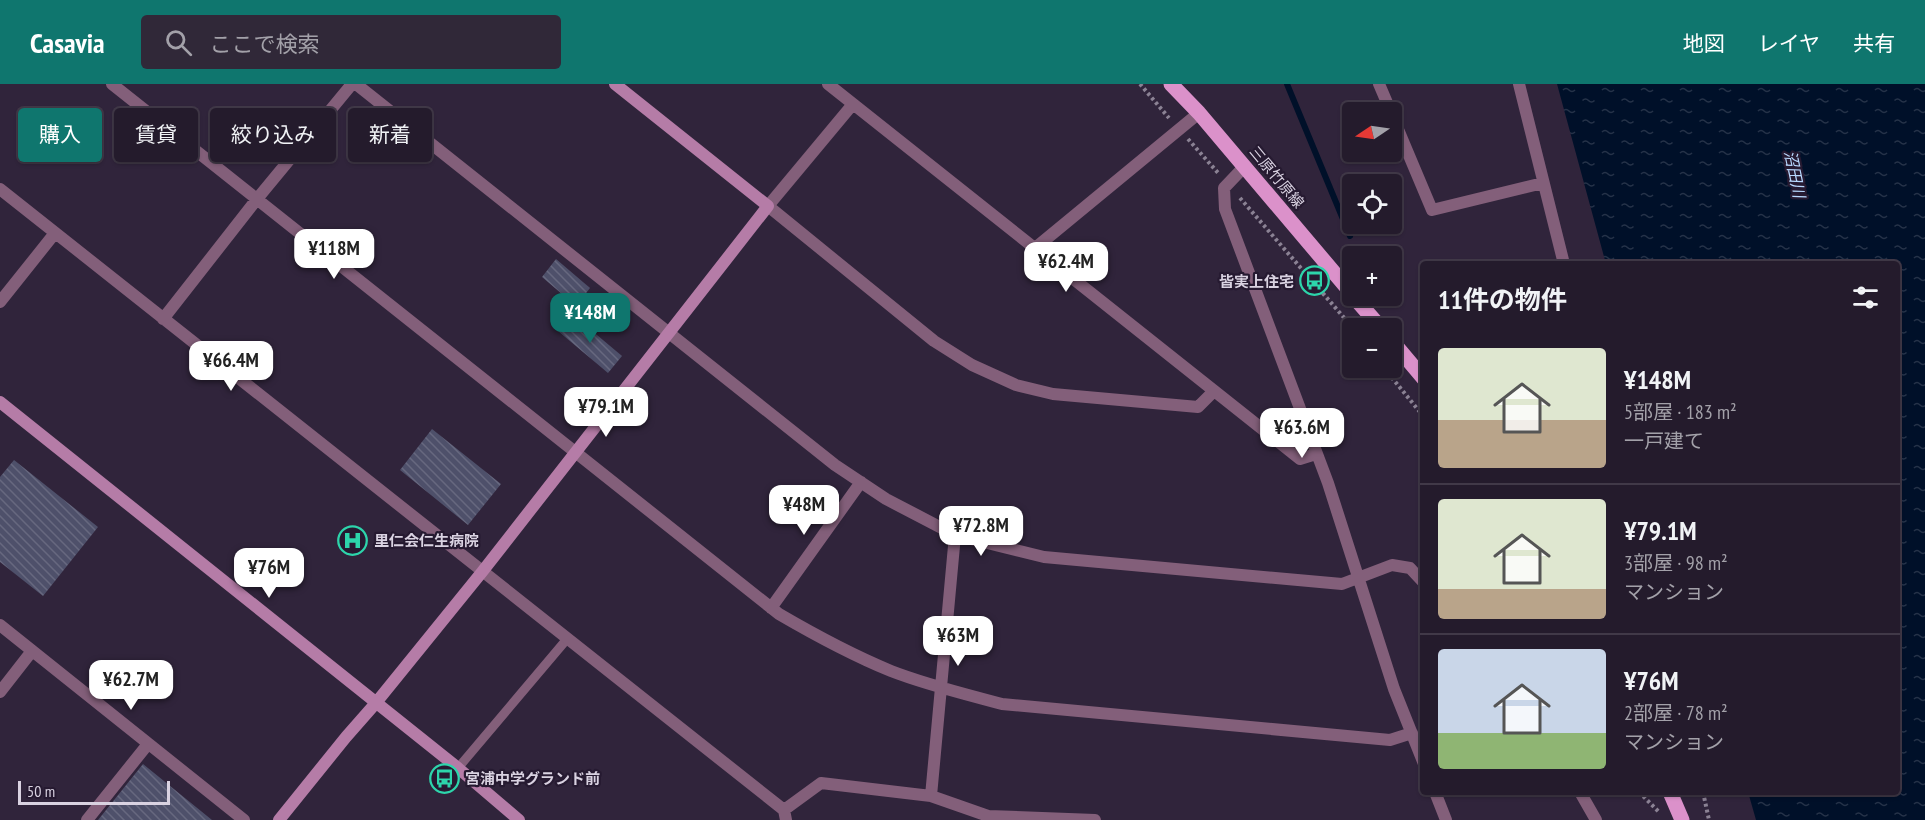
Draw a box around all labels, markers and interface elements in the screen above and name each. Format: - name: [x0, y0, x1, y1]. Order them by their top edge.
- search box: [141, 15, 561, 69]
- text: Casavia: [30, 24, 105, 61]
- icon: search: [162, 26, 195, 59]
- text: ここで検索: [210, 30, 320, 58]
- text: 地図: [1683, 30, 1725, 57]
- text: レイヤ: [1758, 30, 1820, 57]
- text: 共有: [1853, 30, 1895, 57]
- north arrow: [1342, 102, 1402, 162]
- map controls: [1342, 102, 1402, 378]
- chip: 購入: [18, 108, 102, 162]
- chip: 賃貸: [114, 108, 198, 162]
- chip: 絞り込み: [210, 108, 336, 162]
- chip: 新着: [348, 108, 432, 162]
- street label: 三原竹原線: [1246, 142, 1308, 212]
- water label: 沼田川: [1780, 148, 1810, 202]
- button: locate: [1342, 174, 1402, 234]
- pin: ¥118M: [292, 229, 376, 280]
- text: ¥118M: [308, 235, 360, 261]
- pin: ¥62.4M: [1017, 242, 1115, 293]
- button: +: [1342, 246, 1402, 306]
- text: ¥62.4M: [1038, 248, 1094, 274]
- bus stop icon: 皆実上住宅: [1299, 265, 1331, 297]
- place label: 皆実上住宅: [1219, 272, 1294, 291]
- icon: filters: [1849, 281, 1882, 314]
- text: 11件の物件: [1438, 283, 1567, 316]
- pin: ¥148M: [548, 293, 632, 344]
- text: ¥148M: [564, 299, 616, 325]
- button: −: [1342, 318, 1402, 378]
- pin: ¥66.4M: [182, 341, 280, 392]
- text: ¥66.4M: [203, 347, 259, 373]
- text: ¥148M: [1624, 363, 1691, 396]
- icon: home: [1486, 372, 1558, 444]
- pin: ¥79.1M: [557, 387, 655, 438]
- text: ¥79.1M: [578, 393, 634, 419]
- text: 5部屋 · 183 m²: [1624, 399, 1737, 425]
- pin: ¥63.6M: [1253, 408, 1351, 459]
- text: ¥63.6M: [1274, 414, 1330, 440]
- text: 一戸建て: [1624, 428, 1704, 454]
- pin: ¥48M: [768, 485, 840, 536]
- text: ¥48M: [783, 491, 825, 517]
- pin: ¥72.8M: [932, 506, 1030, 557]
- text: ¥72.8M: [953, 512, 1009, 538]
- text: ¥79.1M: [1624, 514, 1697, 547]
- icon: home: [1486, 523, 1558, 595]
- hospital icon: 里仁会仁生病院: [337, 524, 369, 556]
- place label: 里仁会仁生病院: [374, 531, 479, 550]
- pin: ¥76M: [233, 548, 305, 599]
- text: 3部屋 · 98 m²: [1624, 550, 1728, 576]
- text: ¥76M: [248, 554, 290, 580]
- text: マンション: [1624, 579, 1724, 605]
- pin: ¥63M: [922, 616, 994, 667]
- text: ¥63M: [937, 622, 979, 648]
- pin: ¥62.7M: [82, 660, 180, 711]
- text: ¥76M: [1624, 664, 1679, 697]
- text: ¥62.7M: [103, 666, 159, 692]
- icon: home: [1486, 673, 1558, 745]
- text: 2部屋 · 78 m²: [1624, 700, 1728, 726]
- text: マンション: [1624, 729, 1724, 755]
- bus stop icon: 宮浦中学グランド前: [428, 762, 460, 794]
- place label: 宮浦中学グランド前: [465, 769, 600, 788]
- scale bar: [18, 778, 170, 806]
- text: 50 m: [27, 781, 55, 801]

